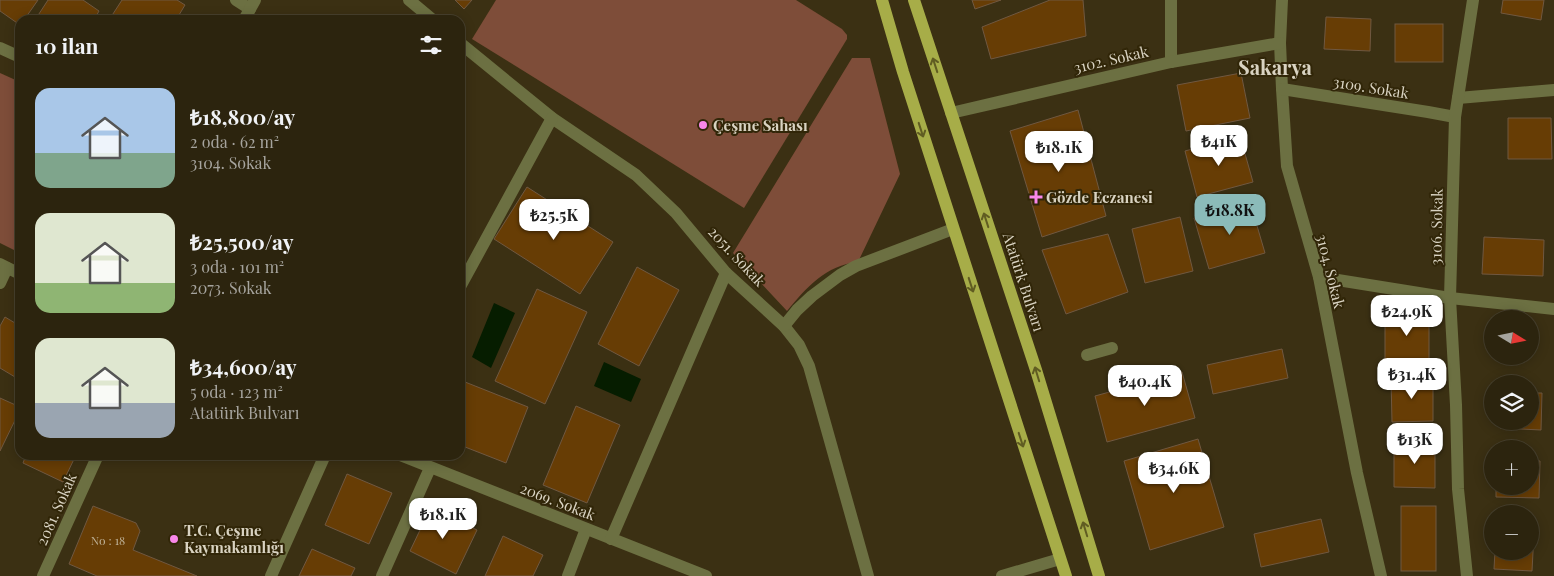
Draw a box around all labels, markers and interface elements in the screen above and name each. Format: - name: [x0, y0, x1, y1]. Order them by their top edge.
- text: 10 ilan: [35, 31, 98, 59]
- icon: filters: [417, 31, 445, 59]
- street label: 3102. Sokak: [1072, 41, 1151, 77]
- district label: Sakarya: [1238, 53, 1313, 80]
- one-way arrow: [930, 58, 940, 74]
- street label: 3109. Sokak: [1332, 71, 1411, 103]
- text: ₺18,800/ay: [190, 102, 295, 130]
- icon: home: [75, 108, 135, 168]
- place label: Çeşme Sahası: [713, 115, 808, 135]
- marker: Çeşme Sahası: [697, 119, 709, 131]
- one-way arrow: [917, 122, 927, 138]
- pin: ₺41K: [1189, 124, 1249, 167]
- pin: ₺18.1K: [1018, 130, 1100, 173]
- text: ₺41K: [1201, 130, 1237, 151]
- text: 2 oda · 62 m²: [190, 131, 279, 152]
- text: ₺18.1K: [1036, 136, 1082, 157]
- text: 3104. Sokak: [190, 152, 271, 173]
- place label: Gözde Eczanesi: [1046, 187, 1153, 207]
- street label: 3106. Sokak: [1425, 188, 1447, 265]
- marker: Gözde Eczanesi: [1030, 191, 1042, 203]
- pin: ₺18.8K: [1189, 194, 1271, 236]
- pin: ₺25.5K: [513, 198, 595, 241]
- text: ₺18.8K: [1206, 199, 1254, 220]
- text: ₺25.5K: [530, 204, 578, 225]
- one-way arrow: [981, 213, 990, 228]
- street label: 2051. Sokak: [704, 222, 771, 291]
- text: ₺25,500/ay: [190, 227, 294, 255]
- street label: Atatürk Bulvarı: [998, 229, 1050, 334]
- street label: 3104. Sokak: [1312, 232, 1350, 311]
- icon: home: [75, 233, 135, 293]
- text: 3 oda · 101 m²: [190, 256, 284, 277]
- text: 2073. Sokak: [190, 277, 272, 298]
- one-way arrow: [967, 277, 977, 293]
- pin: ₺24.9K: [1366, 294, 1448, 337]
- text: ₺24.9K: [1382, 300, 1432, 321]
- north arrow: [1484, 310, 1539, 365]
- map controls: [1484, 310, 1539, 560]
- text: ₺34,600/ay: [190, 352, 297, 380]
- icon: home: [75, 358, 135, 418]
- pin: ₺31.4K: [1371, 358, 1453, 400]
- text: ₺31.4K: [1388, 363, 1436, 384]
- pin: ₺40.4K: [1104, 364, 1186, 407]
- one-way arrow: [1032, 367, 1041, 382]
- text: ₺40.4K: [1119, 370, 1171, 391]
- button: layers: [1484, 375, 1539, 430]
- text: 5 oda · 123 m²: [190, 381, 283, 402]
- text: Atatürk Bulvarı: [190, 402, 299, 423]
- pin: ₺13K: [1385, 422, 1445, 465]
- text: ₺13K: [1398, 428, 1432, 449]
- one-way arrow: [1017, 431, 1027, 447]
- button: +: [1484, 440, 1539, 495]
- pin: ₺34.6K: [1133, 452, 1215, 494]
- text: ₺34.6K: [1149, 457, 1199, 478]
- street label: 2081. Sokak: [31, 469, 81, 548]
- street label: 2069. Sokak: [517, 477, 599, 525]
- pin: ₺18.1K: [402, 498, 484, 540]
- text: ₺18.1K: [420, 503, 466, 524]
- button: −: [1484, 505, 1539, 560]
- place label: T.C. Çeşme Kaymakamlığı: [184, 520, 284, 557]
- one-way arrow: [1080, 522, 1089, 538]
- house number: No : 18: [91, 532, 125, 548]
- marker: T.C. Çeşme Kaymakamlığı: [168, 533, 180, 545]

